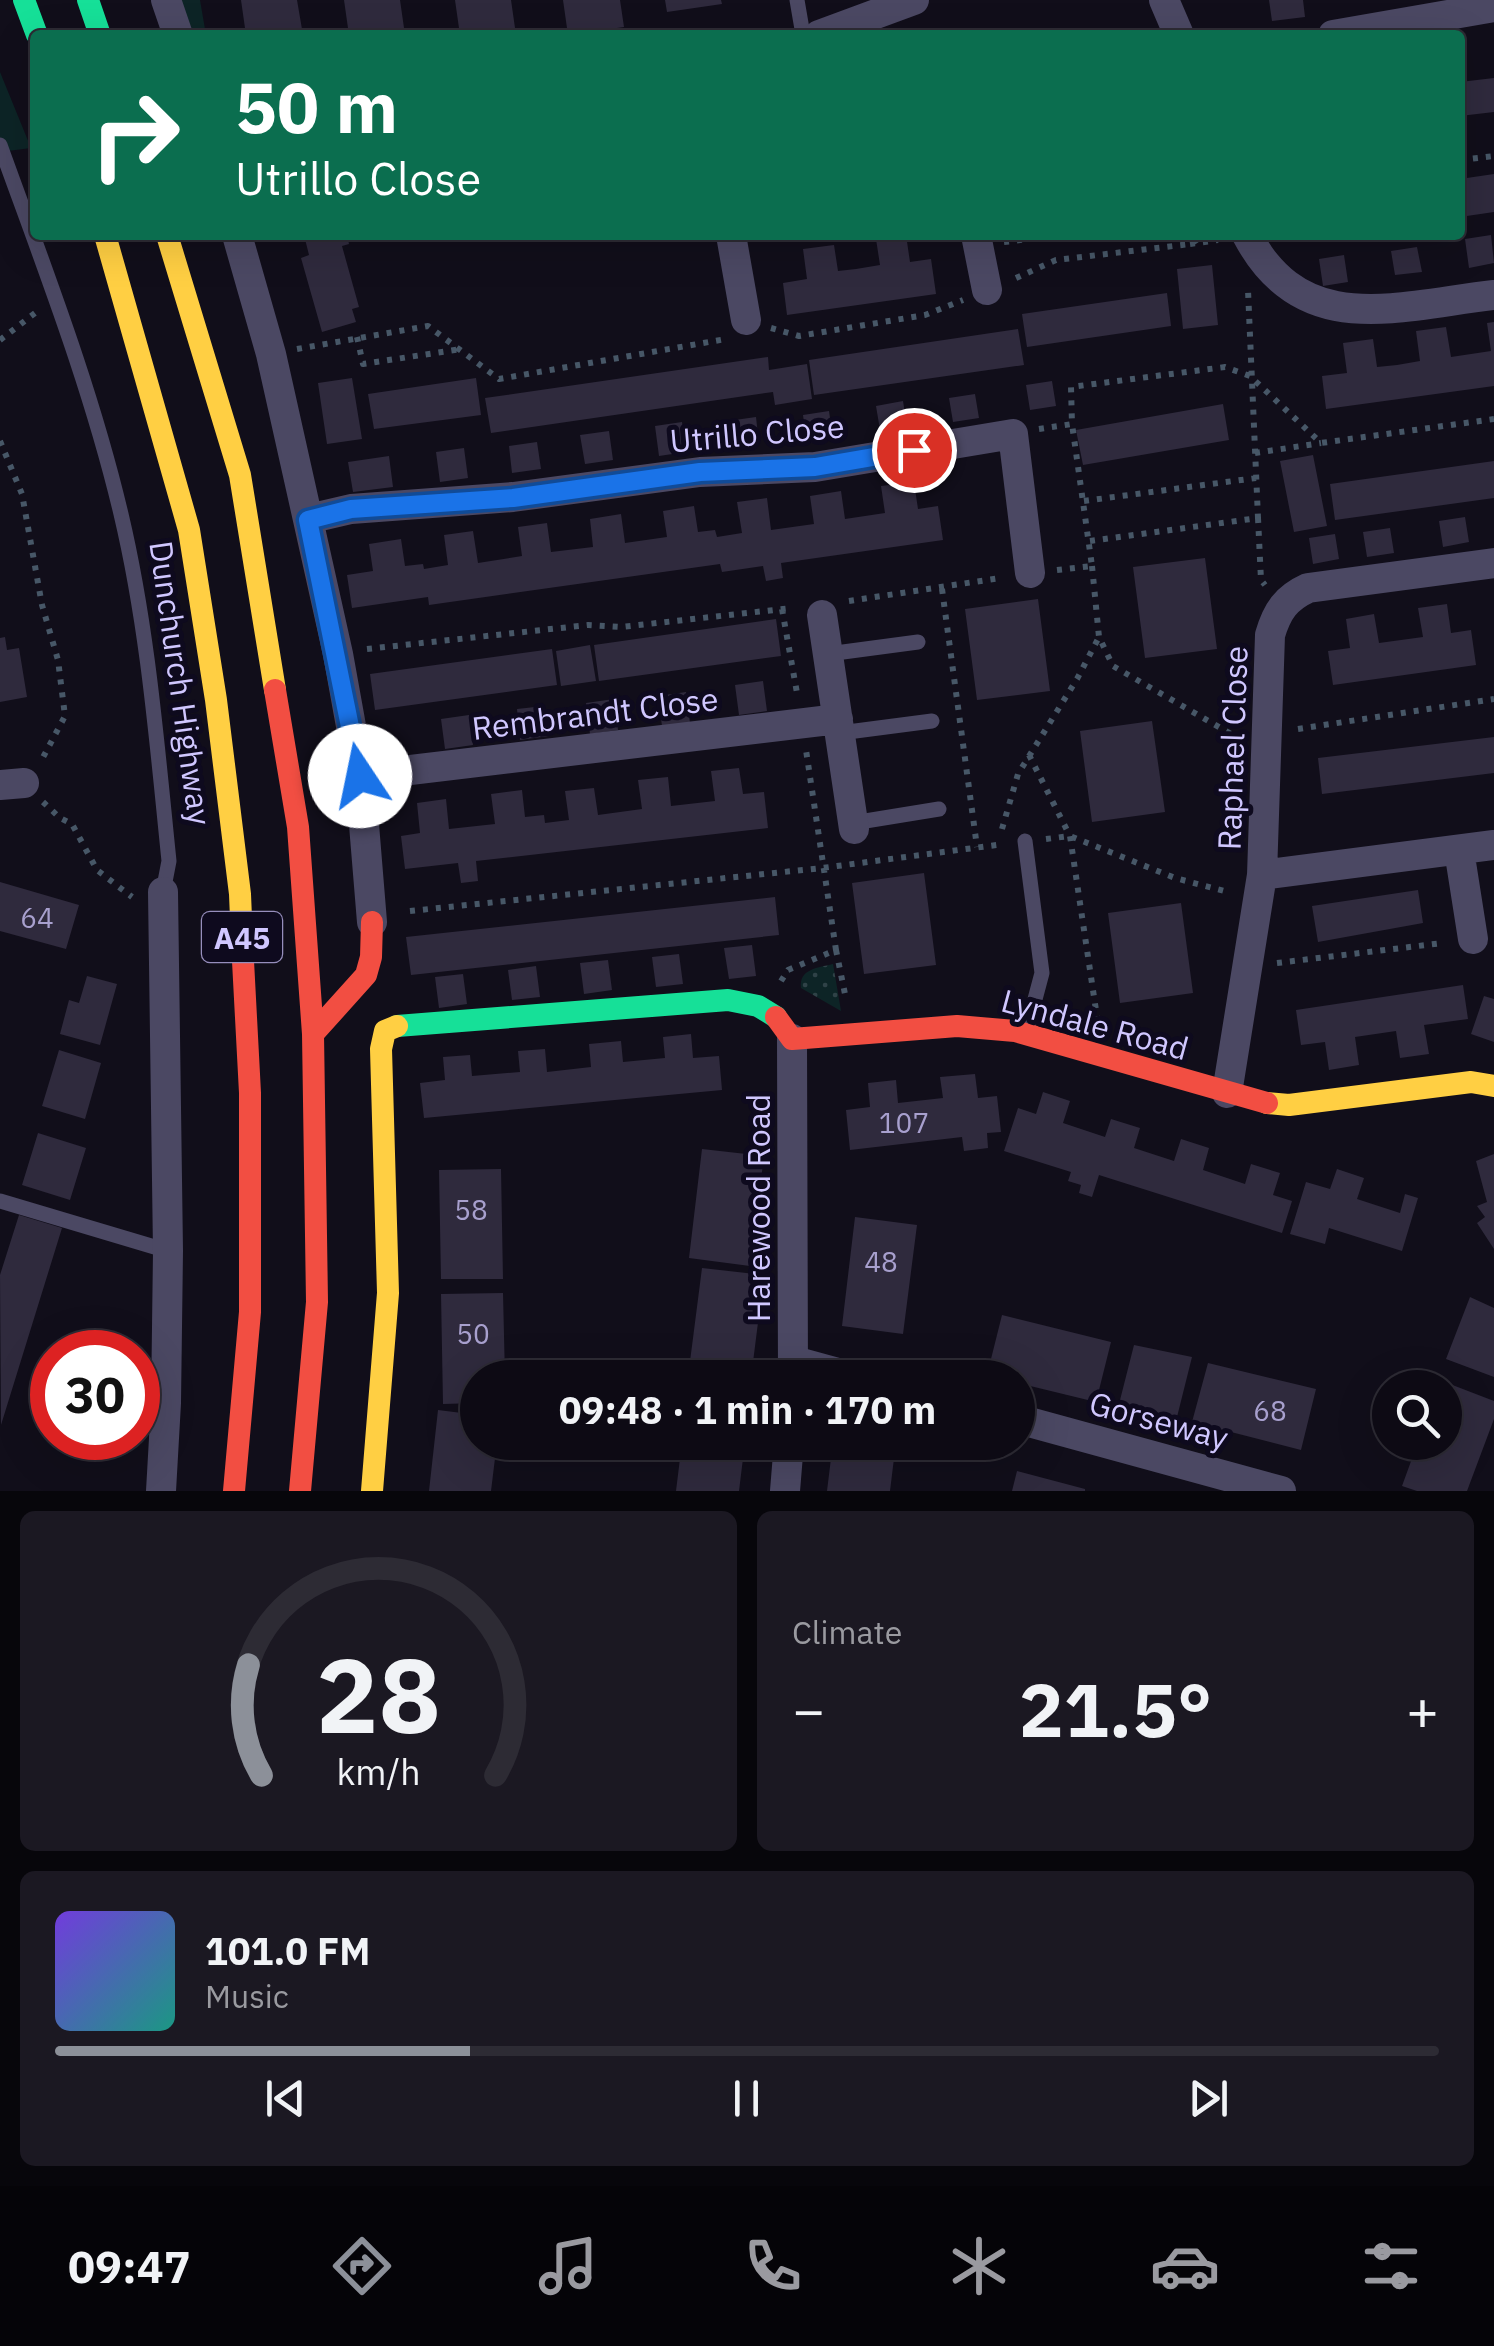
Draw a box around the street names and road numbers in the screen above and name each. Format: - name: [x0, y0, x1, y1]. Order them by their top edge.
- street label: Utrillo Close: [668, 404, 846, 462]
- street label: Dunchurch Highway: [140, 538, 222, 828]
- street label: Raphael Close: [1207, 645, 1257, 851]
- street label: Rembrandt Close: [469, 677, 721, 749]
- road number: A45: [202, 912, 282, 962]
- street label: Lyndale Road: [997, 979, 1193, 1069]
- street label: Harewood Road: [737, 1094, 779, 1322]
- street label: Gorseway: [1085, 1381, 1233, 1459]

